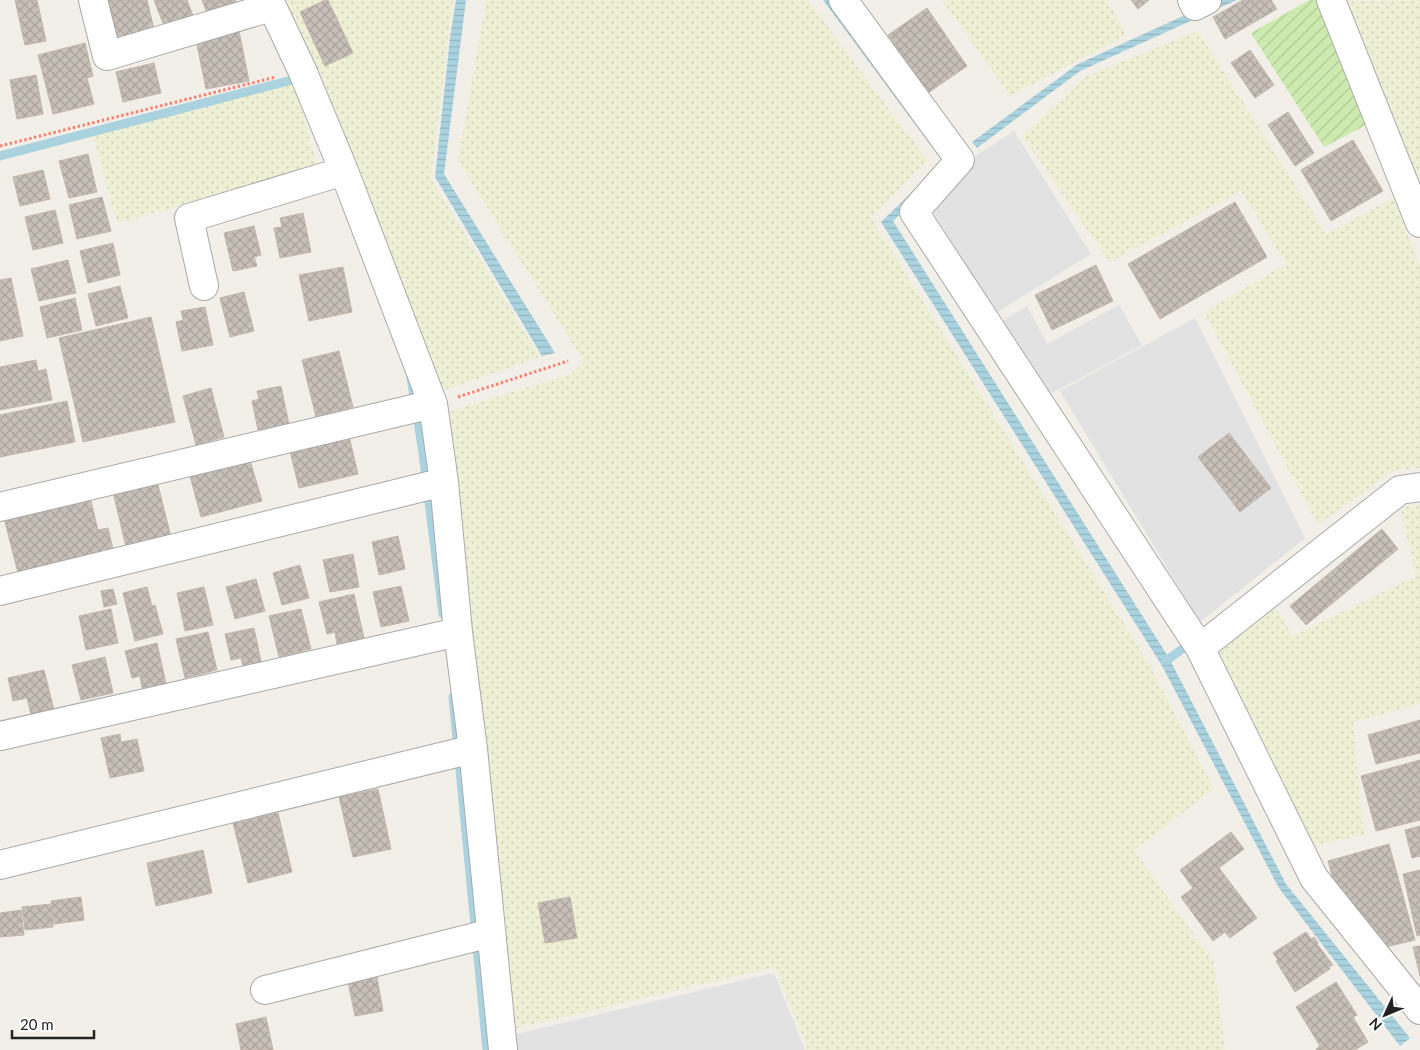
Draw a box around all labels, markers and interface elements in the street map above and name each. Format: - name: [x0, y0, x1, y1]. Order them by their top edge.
- north arrow: [1360, 990, 1410, 1040]
- scale bar: [12, 1008, 95, 1040]
- text: 20 m: [20, 1015, 54, 1033]
- text: N: [1365, 1015, 1385, 1034]

